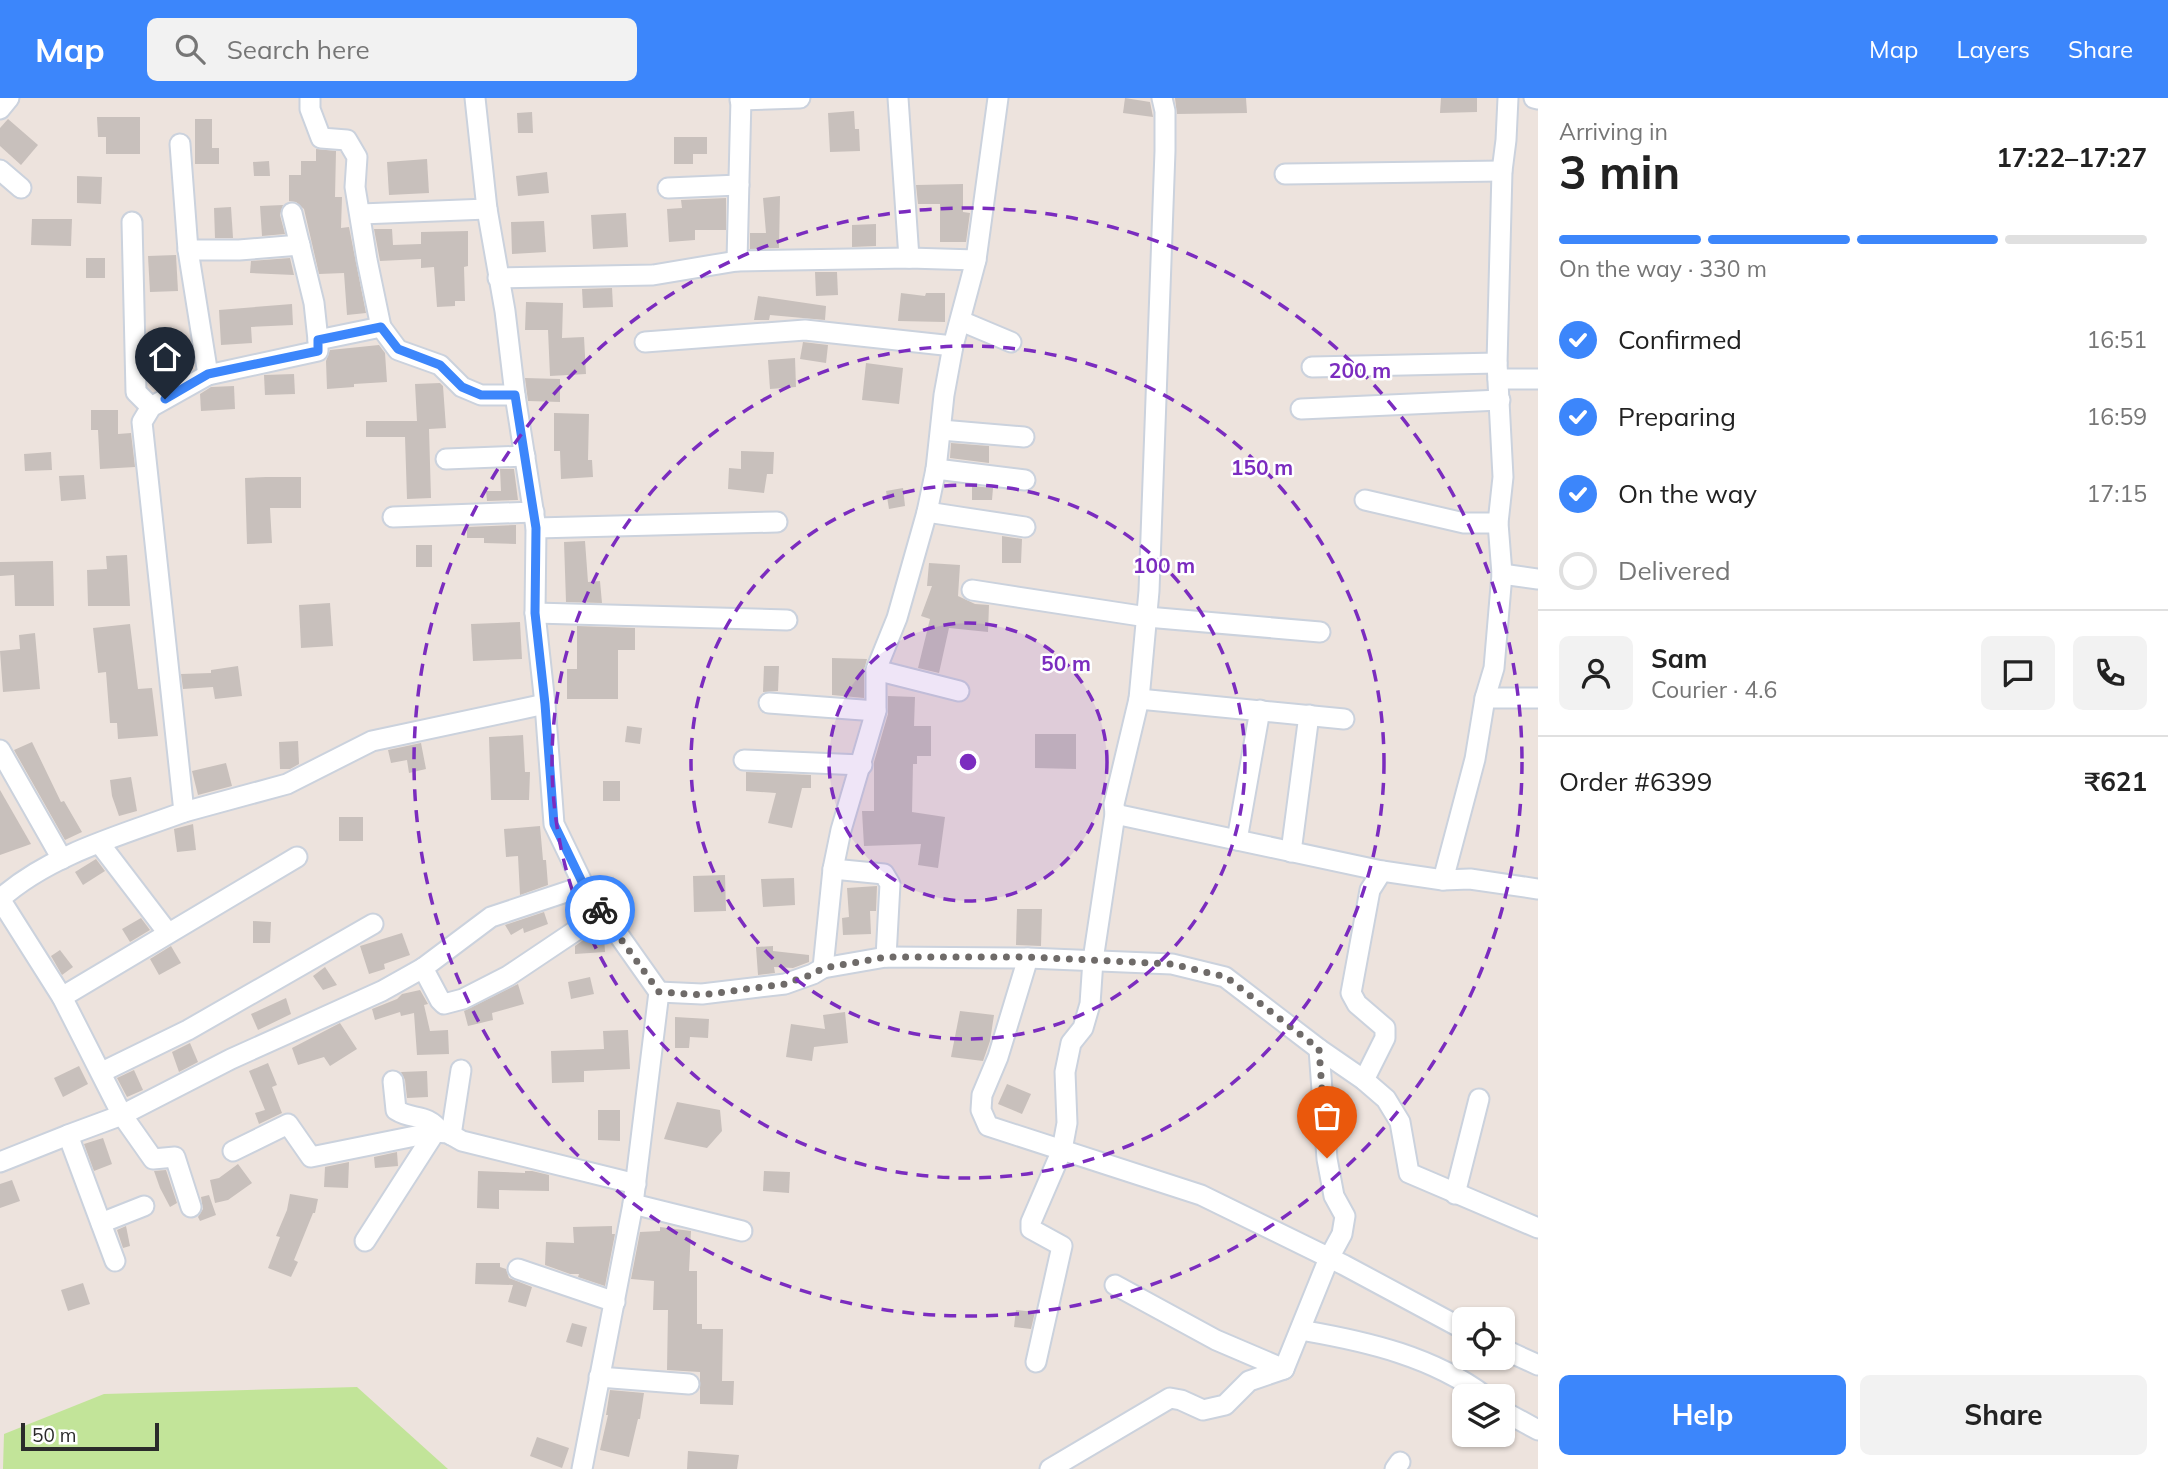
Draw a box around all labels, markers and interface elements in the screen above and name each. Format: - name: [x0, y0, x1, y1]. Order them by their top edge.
- search box: [147, 18, 637, 81]
- text: Map: [35, 29, 105, 70]
- icon: search: [171, 30, 209, 68]
- text: Search here: [227, 33, 370, 66]
- text: Map: [1869, 34, 1918, 64]
- text: Layers: [1956, 34, 2030, 64]
- text: Share: [2068, 34, 2133, 64]
- text: Arriving in: [1559, 117, 1668, 146]
- text: 17:22–17:27: [1996, 141, 2147, 174]
- text: 3 min: [1559, 143, 1680, 201]
- text: On the way · 330 m: [1559, 254, 1767, 283]
- icon: check: [1559, 321, 1597, 359]
- text: Confirmed: [1618, 323, 1742, 356]
- text: 16:51: [2087, 325, 2147, 354]
- pin: [135, 327, 195, 399]
- icon: home: [146, 338, 184, 376]
- text: 200 m: [1329, 357, 1391, 383]
- icon: check: [1559, 398, 1597, 436]
- text: Preparing: [1618, 400, 1736, 433]
- text: 16:59: [2087, 402, 2147, 431]
- text: 150 m: [1231, 454, 1293, 480]
- icon: check: [1559, 475, 1597, 513]
- text: On the way: [1618, 477, 1757, 510]
- text: 17:15: [2087, 479, 2147, 508]
- text: 100 m: [1133, 552, 1195, 578]
- text: Delivered: [1618, 554, 1731, 587]
- button: person: [1559, 636, 1633, 710]
- button: chat: [1981, 636, 2055, 710]
- button: phone: [2073, 636, 2147, 710]
- text: Sam: [1651, 642, 1707, 675]
- text: 50 m: [1041, 650, 1091, 676]
- text: Courier · 4.6: [1651, 675, 1777, 704]
- centre of rings: [956, 750, 980, 774]
- text: Order #6399: [1559, 765, 1712, 798]
- text: ₹621: [2085, 765, 2147, 798]
- courier: [565, 875, 635, 945]
- icon: bike: [581, 891, 619, 929]
- pin: [1297, 1086, 1357, 1158]
- icon: bag: [1308, 1097, 1346, 1135]
- map controls: [1452, 1307, 1515, 1447]
- button: locate: [1452, 1307, 1515, 1370]
- button: Help: [1559, 1375, 1846, 1455]
- button: Share: [1860, 1375, 2147, 1455]
- button: layers: [1452, 1384, 1515, 1447]
- scale bar: [21, 1420, 159, 1452]
- text: 50 m: [32, 1423, 76, 1447]

